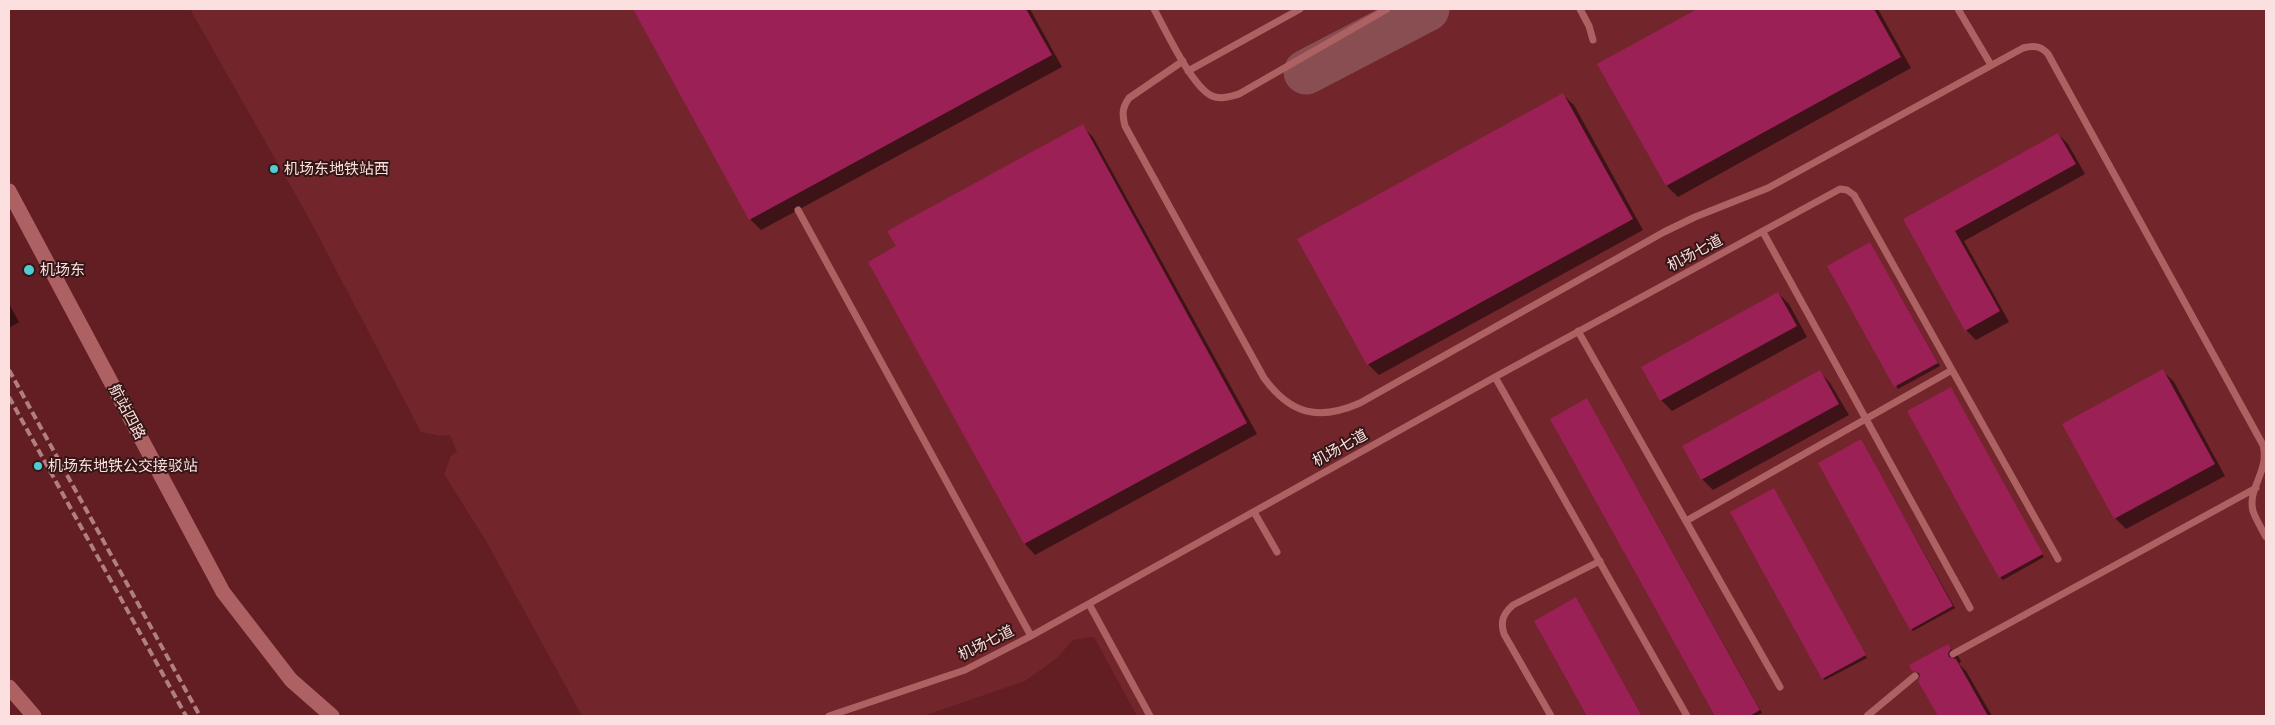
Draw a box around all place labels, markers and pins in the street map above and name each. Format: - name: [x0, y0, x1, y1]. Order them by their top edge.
- place label: 机场东地铁站西: [284, 160, 389, 178]
- marker: 机场东地铁站西: [268, 163, 280, 175]
- place label: 机场东: [40, 261, 85, 279]
- marker: 机场东: [22, 263, 36, 277]
- place label: 机场东地铁公交接驳站: [48, 457, 198, 475]
- marker: 机场东地铁公交接驳站: [32, 460, 44, 472]

